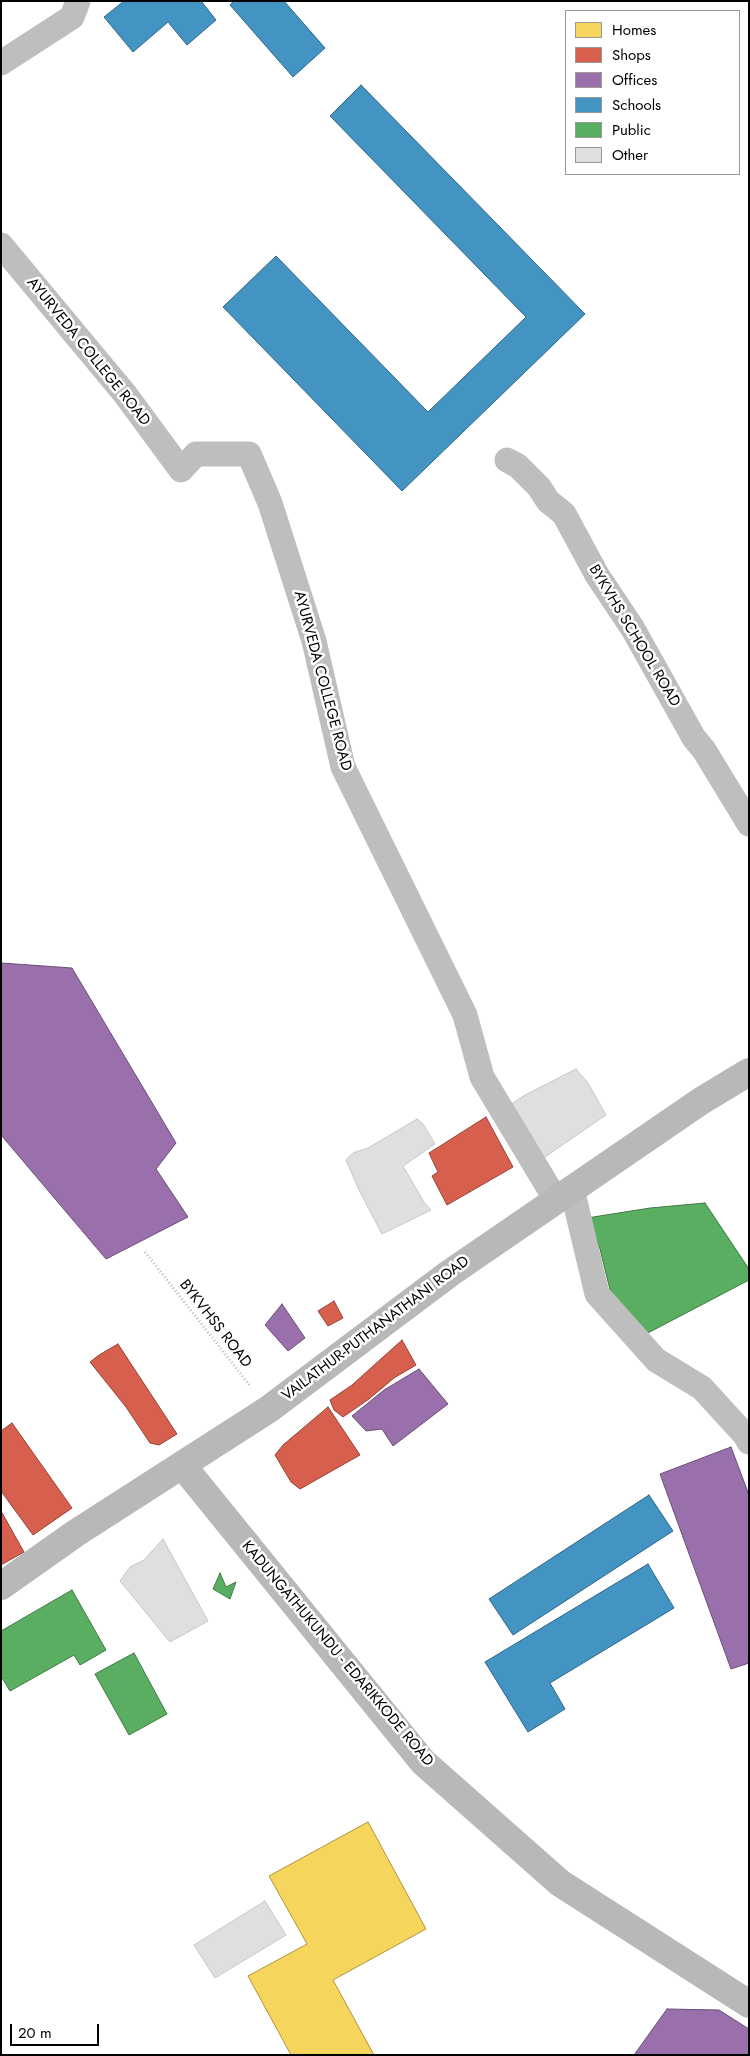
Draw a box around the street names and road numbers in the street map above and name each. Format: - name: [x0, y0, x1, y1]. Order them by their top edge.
- street label: AYURVEDA COLLEGE ROAD: [23, 274, 153, 430]
- street label: BYKVHS SCHOOL ROAD: [584, 562, 684, 710]
- street label: AYURVEDA COLLEGE ROAD: [289, 589, 355, 773]
- street label: VAILATHUR-PUTHANATHANI ROAD: [279, 1253, 473, 1405]
- street label: BYKVHSS ROAD: [175, 1276, 255, 1372]
- street label: KADUNGATHUKUNDU - EDARIKKODE ROAD: [237, 1538, 437, 1770]

